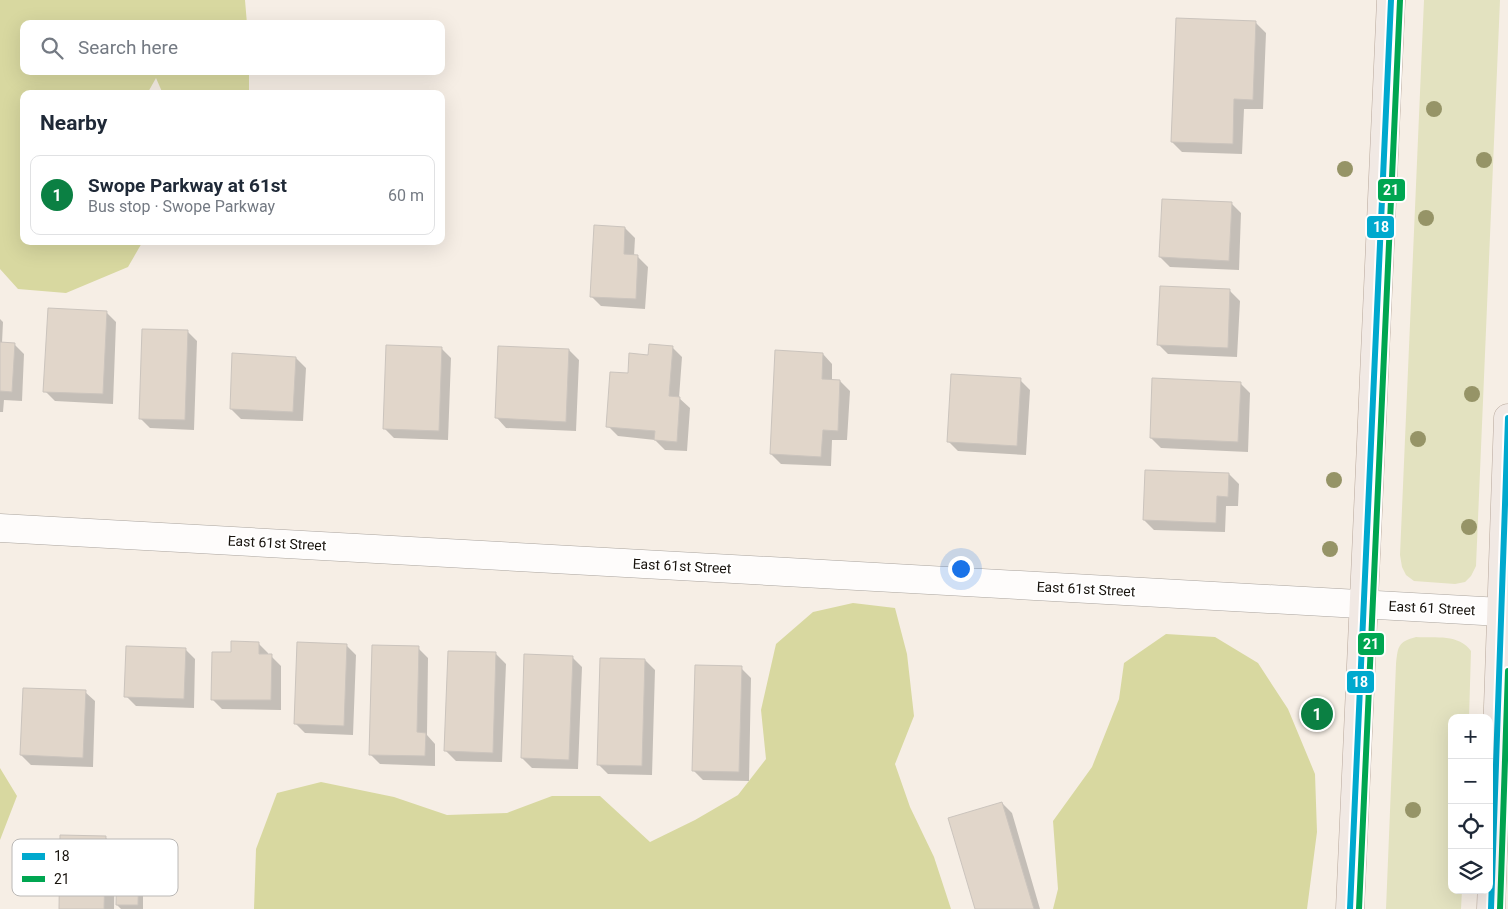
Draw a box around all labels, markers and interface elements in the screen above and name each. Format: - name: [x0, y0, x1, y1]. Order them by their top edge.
- search box: [20, 20, 445, 75]
- icon: search: [38, 34, 66, 62]
- text: Search here: [78, 36, 178, 59]
- text: Nearby: [40, 111, 107, 135]
- text: Swope Parkway at 61st: [88, 174, 287, 197]
- line badge: 21: [1377, 178, 1406, 202]
- text: 21: [1383, 182, 1399, 198]
- text: 1: [52, 186, 62, 205]
- text: 60 m: [388, 186, 424, 205]
- text: Bus stop · Swope Parkway: [88, 197, 275, 216]
- line badge: 18: [1366, 215, 1395, 239]
- text: 18: [1373, 219, 1389, 235]
- street label: East 61st Street: [227, 532, 327, 554]
- street label: East 61st Street: [632, 555, 732, 577]
- your location: [948, 556, 974, 582]
- street label: East 61st Street: [1036, 578, 1136, 600]
- street label: East 61 Street: [1388, 598, 1476, 618]
- line badge: 21: [1357, 632, 1385, 656]
- text: 21: [1363, 636, 1379, 652]
- line badge: 18: [1346, 670, 1375, 694]
- text: 18: [1352, 674, 1368, 690]
- pin: 1: [1301, 695, 1333, 733]
- map controls: [1448, 714, 1493, 894]
- button: +: [1448, 714, 1493, 759]
- button: −: [1448, 759, 1493, 804]
- button: locate: [1448, 804, 1493, 849]
- legend: [12, 839, 178, 896]
- text: 18: [54, 848, 70, 864]
- button: layers: [1448, 849, 1493, 894]
- text: 21: [54, 871, 70, 887]

